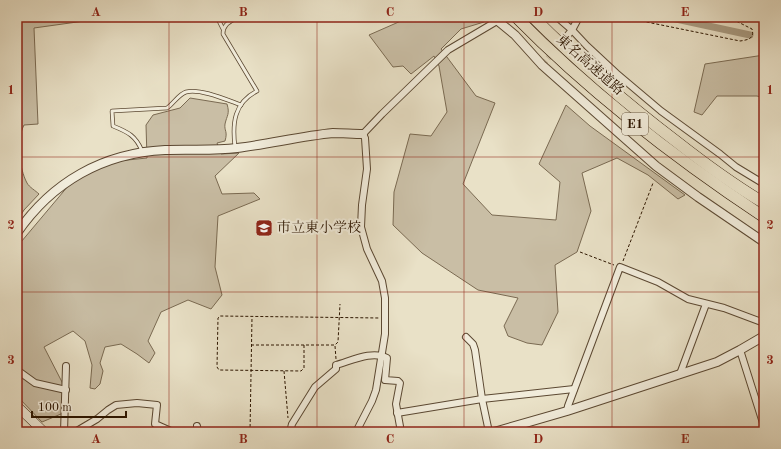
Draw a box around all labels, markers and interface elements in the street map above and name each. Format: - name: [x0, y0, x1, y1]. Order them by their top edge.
- text: A: [91, 6, 101, 19]
- text: B: [238, 6, 248, 19]
- text: C: [386, 6, 394, 19]
- text: D: [533, 6, 543, 19]
- text: E: [681, 6, 690, 19]
- street label: 東名高速道路: [554, 31, 627, 98]
- text: 1: [7, 84, 15, 97]
- text: 1: [766, 84, 774, 97]
- road number: E1: [622, 113, 648, 135]
- school or university icon: 市立東小学校: [254, 218, 274, 238]
- text: 2: [7, 219, 15, 232]
- text: 2: [766, 219, 774, 232]
- place label: 市立東小学校: [277, 220, 361, 235]
- text: 3: [7, 354, 15, 367]
- text: 3: [766, 354, 774, 367]
- scale bar: [32, 393, 126, 419]
- text: 100 m: [38, 402, 72, 414]
- text: A: [91, 433, 101, 446]
- text: B: [238, 433, 248, 446]
- text: C: [386, 433, 394, 446]
- text: D: [533, 433, 543, 446]
- text: E: [681, 433, 690, 446]

